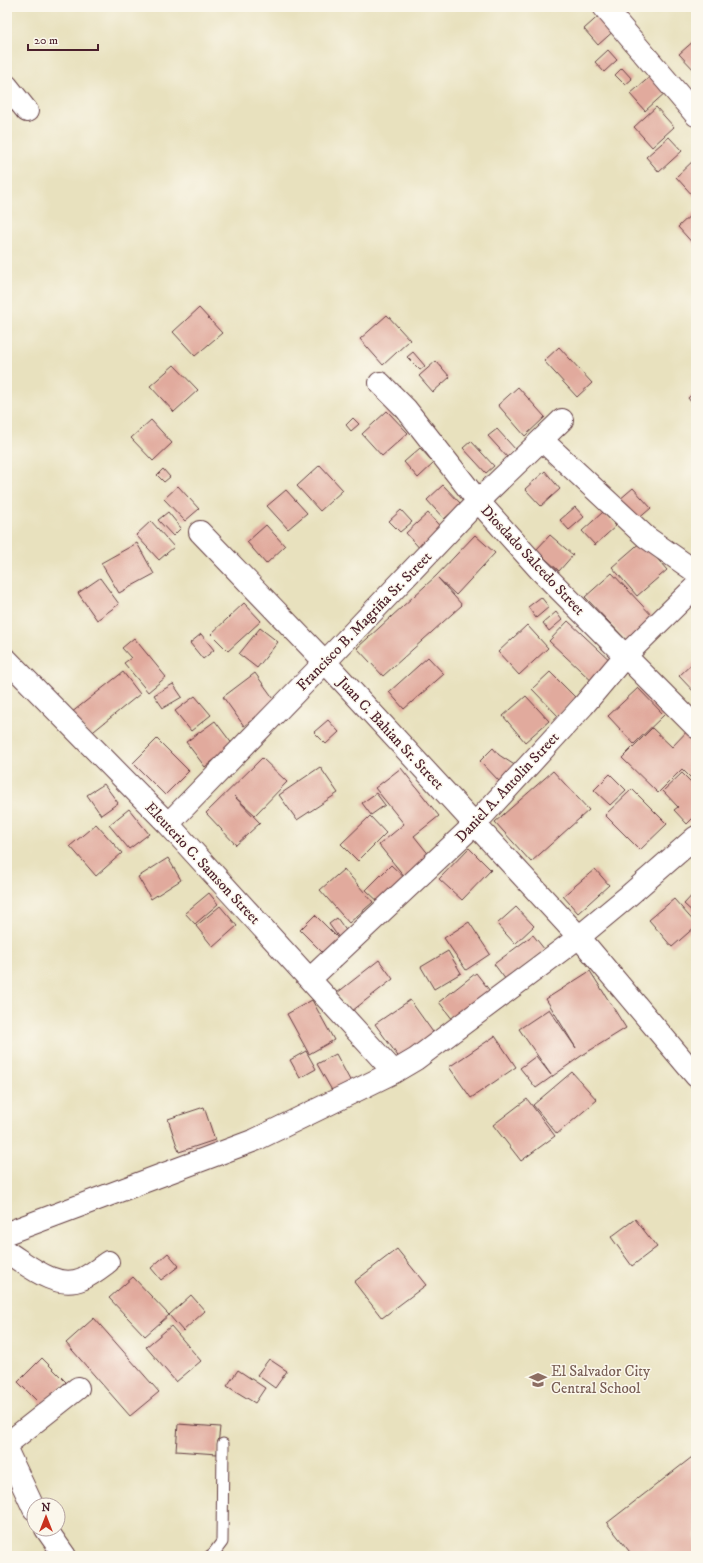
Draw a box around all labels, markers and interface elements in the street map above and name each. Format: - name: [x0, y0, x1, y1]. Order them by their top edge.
- scale bar: [28, 26, 98, 52]
- text: 20 m: [34, 33, 58, 48]
- street label: Diosdado Salcedo Street: [477, 501, 589, 620]
- street label: Francisco B. Magriña Sr. Street: [293, 548, 436, 695]
- street label: Juan C. Bahian Sr. Street: [332, 671, 448, 794]
- street label: Daniel A. Antolin Street: [451, 728, 564, 847]
- street label: Eleuterio C. Samson Street: [141, 798, 264, 929]
- place label: El Salvador City Central School: [551, 1362, 651, 1398]
- school or university icon: El Salvador City Central School: [528, 1370, 548, 1390]
- north arrow: [26, 1497, 66, 1537]
- text: N: [41, 1501, 51, 1515]

